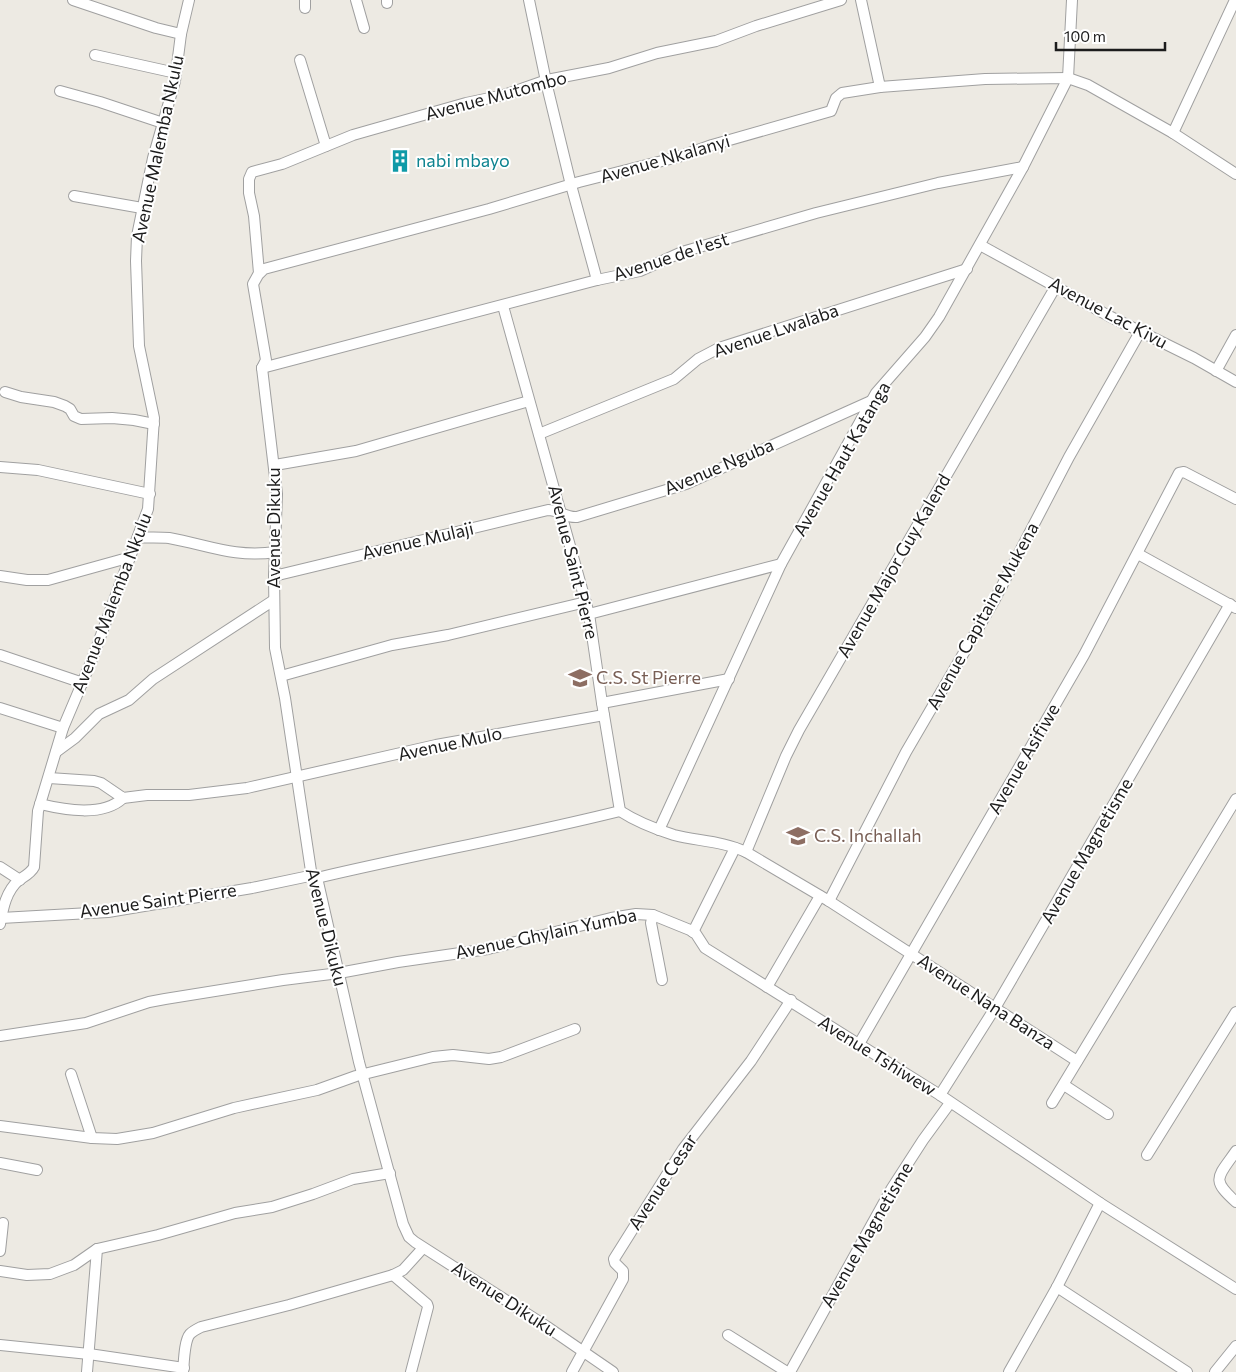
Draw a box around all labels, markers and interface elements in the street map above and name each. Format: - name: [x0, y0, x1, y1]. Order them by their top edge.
- scale bar: [1056, 20, 1165, 52]
- text: 100 m: [1064, 27, 1106, 45]
- street label: Avenue Malemba Nkulu: [126, 53, 188, 245]
- street label: Avenue Mutombo: [422, 66, 569, 125]
- street label: Avenue Nkalanyi: [597, 129, 732, 187]
- building icon: nabi mbayo: [387, 148, 413, 174]
- place label: nabi mbayo: [416, 149, 510, 171]
- street label: Avenue de l'est: [610, 227, 731, 285]
- street label: Avenue Lac Kivu: [1045, 272, 1172, 353]
- street label: Avenue Lwalaba: [710, 298, 841, 362]
- street label: Avenue Haut Katanga: [788, 377, 894, 540]
- street label: Avenue Nguba: [661, 433, 777, 499]
- street label: Avenue Dikuku: [262, 468, 284, 588]
- street label: Avenue Major Guy Kalend: [832, 470, 955, 661]
- street label: Avenue Saint Pierre: [544, 482, 604, 641]
- street label: Avenue Malemba Nkulu: [67, 509, 156, 696]
- street label: Avenue Mulaji: [360, 516, 476, 564]
- street label: Avenue Capitaine Mukena: [921, 518, 1043, 713]
- school or university icon: C.S. St Pierre: [567, 665, 593, 691]
- place label: C.S. St Pierre: [596, 666, 701, 688]
- street label: Avenue Asifiwe: [983, 699, 1064, 818]
- street label: Avenue Mulo: [396, 721, 504, 765]
- street label: Avenue Magnetisme: [1035, 774, 1137, 927]
- school or university icon: C.S. Inchallah: [785, 823, 811, 849]
- place label: C.S. Inchallah: [814, 824, 922, 846]
- street label: Avenue Dikuku: [302, 865, 352, 988]
- street label: Avenue Saint Pierre: [78, 878, 238, 922]
- street label: Avenue Ghylain Yumba: [453, 903, 638, 963]
- street label: Avenue Nana Banza: [914, 949, 1059, 1054]
- street label: Avenue Tshiwew: [815, 1010, 940, 1100]
- street label: Avenue Cesar: [623, 1129, 701, 1234]
- street label: Avenue Magnetisme: [815, 1158, 917, 1311]
- street label: Avenue Dikuku: [448, 1256, 561, 1340]

